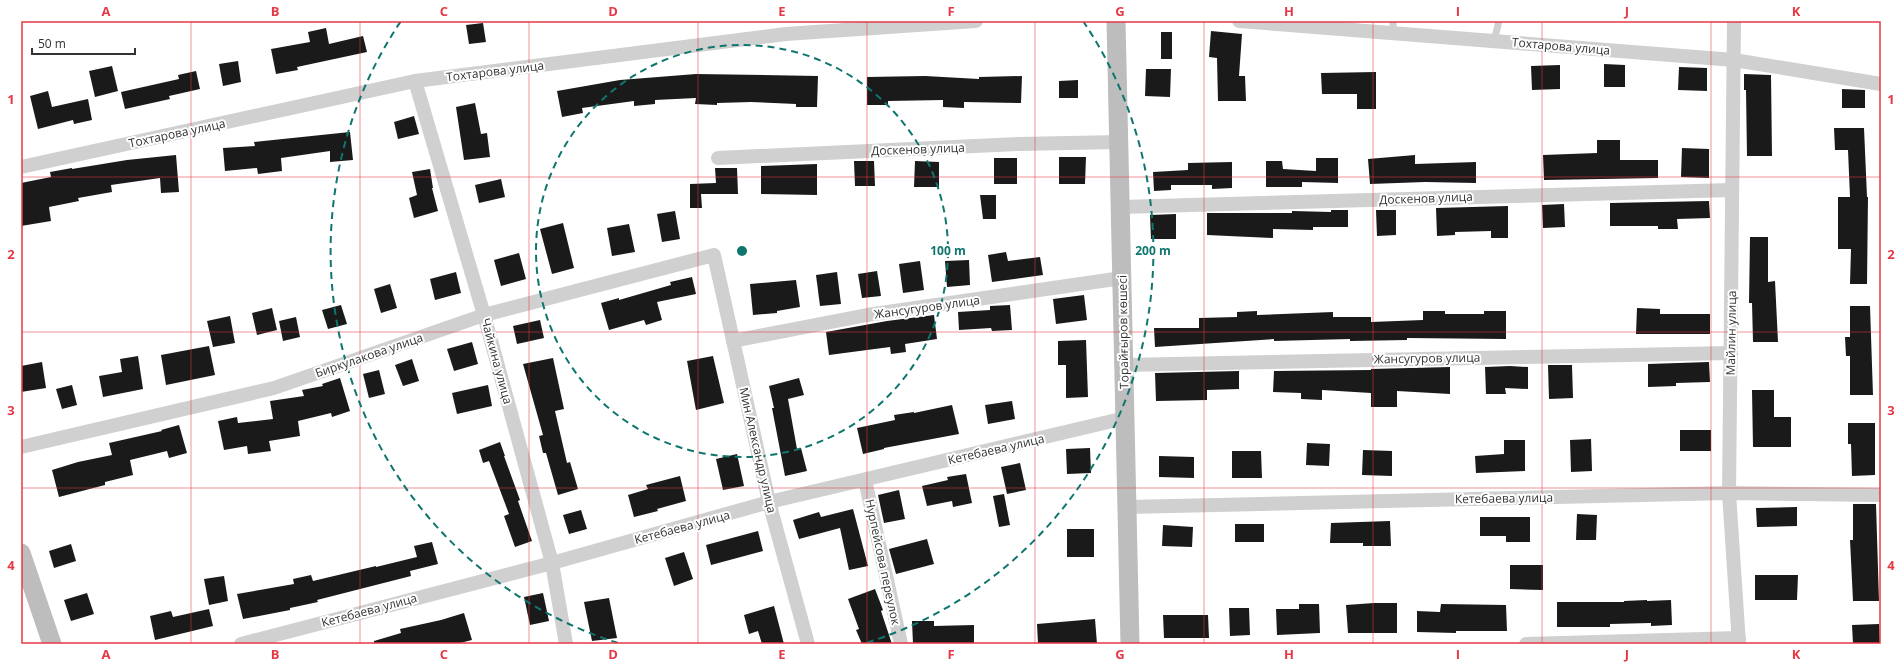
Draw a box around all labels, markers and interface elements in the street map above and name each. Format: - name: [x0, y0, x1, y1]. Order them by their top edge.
- text: A: [102, 2, 111, 20]
- text: B: [271, 2, 280, 20]
- text: C: [440, 2, 448, 20]
- text: D: [608, 2, 618, 20]
- text: E: [778, 2, 786, 20]
- text: F: [947, 2, 955, 20]
- text: G: [1115, 2, 1125, 20]
- text: H: [1284, 2, 1294, 20]
- text: I: [1456, 2, 1460, 20]
- text: J: [1624, 2, 1629, 20]
- text: K: [1792, 2, 1801, 20]
- scale bar: [32, 30, 135, 56]
- street label: Тохтарова улица: [1511, 33, 1611, 59]
- text: 50 m: [38, 35, 66, 52]
- street label: Тохтарова улица: [445, 57, 545, 85]
- text: 1: [7, 90, 15, 108]
- text: 1: [1887, 90, 1895, 108]
- street label: Тохтарова улица: [127, 114, 227, 152]
- street label: Доскенов улица: [871, 139, 965, 159]
- street label: Доскенов улица: [1379, 188, 1473, 208]
- text: 100 m: [930, 242, 966, 259]
- text: 200 m: [1135, 242, 1171, 259]
- centre of rings: [735, 244, 749, 258]
- text: 2: [7, 245, 15, 263]
- text: 2: [1887, 245, 1895, 263]
- street label: Торайғыров көшесі: [1114, 275, 1132, 389]
- street label: Майлин улица: [1722, 290, 1740, 376]
- street label: Жансугуров улица: [873, 291, 981, 323]
- street label: Чайкина улица: [477, 316, 517, 406]
- street label: Биркулакова улица: [313, 329, 425, 381]
- street label: Жансугуров улица: [1374, 349, 1480, 367]
- street label: Мин Александр улица: [735, 385, 781, 515]
- text: 3: [7, 401, 15, 419]
- text: 3: [1887, 401, 1895, 419]
- street label: Кетебаева улица: [946, 430, 1046, 468]
- street label: Кетебаева улица: [1455, 489, 1553, 507]
- street label: Нурпейсова переулок: [861, 498, 905, 627]
- street label: Кетебаева улица: [632, 506, 732, 548]
- text: 4: [7, 556, 15, 574]
- text: 4: [1887, 556, 1895, 574]
- street label: Кетебаева улица: [319, 589, 419, 631]
- text: A: [102, 645, 111, 663]
- text: B: [271, 645, 280, 663]
- text: C: [440, 645, 448, 663]
- text: D: [608, 645, 618, 663]
- text: E: [778, 645, 786, 663]
- text: F: [947, 645, 955, 663]
- text: G: [1115, 645, 1125, 663]
- text: H: [1284, 645, 1294, 663]
- text: I: [1456, 645, 1460, 663]
- text: J: [1624, 645, 1629, 663]
- text: K: [1792, 645, 1801, 663]

